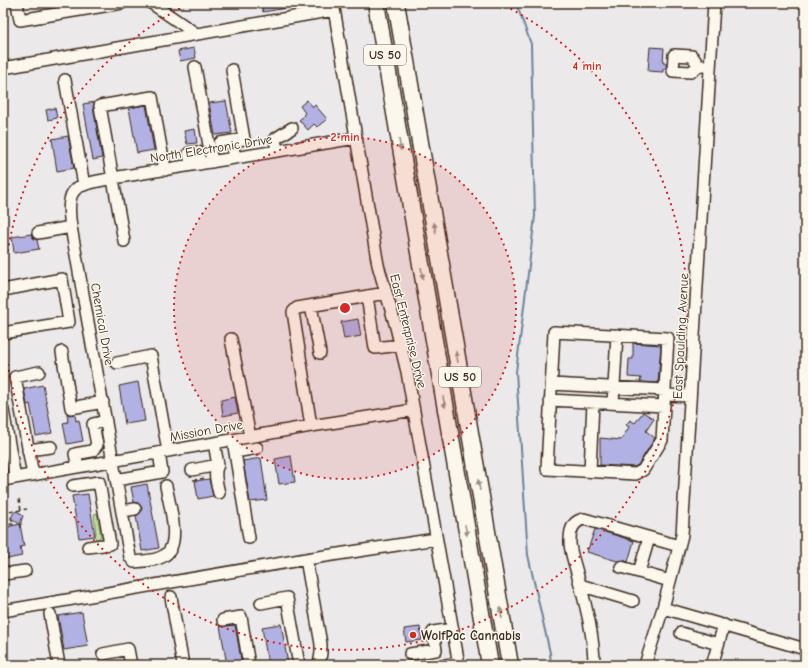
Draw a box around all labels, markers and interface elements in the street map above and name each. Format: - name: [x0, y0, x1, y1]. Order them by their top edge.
- road number: US 50: [364, 45, 406, 65]
- text: 4 min: [573, 59, 601, 73]
- text: 2 min: [330, 130, 360, 144]
- street label: North Electronic Drive: [149, 131, 274, 166]
- one-way arrow: [397, 139, 403, 151]
- one-way arrow: [432, 222, 438, 235]
- one-way arrow: [420, 267, 426, 280]
- street label: East Enterprise Drive: [387, 272, 430, 390]
- street label: East Spaulding Avenue: [670, 272, 691, 399]
- street label: Chemical Drive: [88, 282, 117, 367]
- centre of rings: [338, 301, 352, 315]
- one-way arrow: [454, 350, 460, 363]
- road number: US 50: [439, 367, 481, 387]
- one-way arrow: [442, 395, 448, 408]
- street label: Mission Drive: [168, 417, 244, 444]
- one-way arrow: [476, 479, 482, 491]
- one-way arrow: [464, 524, 470, 536]
- one-way arrow: [498, 607, 504, 619]
- place label: WolfPac Cannabis: [421, 628, 521, 643]
- marker: WolfPac Cannabis: [408, 630, 418, 640]

